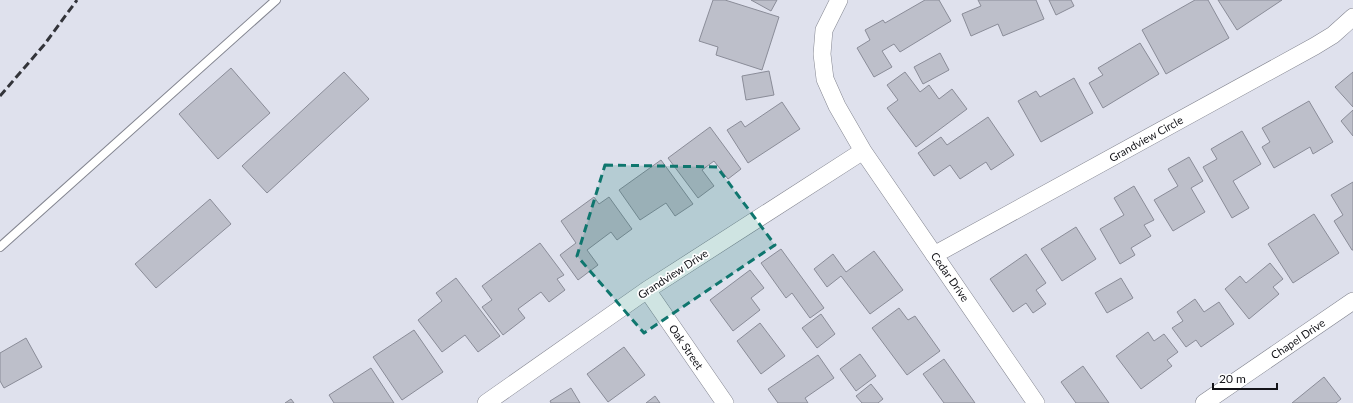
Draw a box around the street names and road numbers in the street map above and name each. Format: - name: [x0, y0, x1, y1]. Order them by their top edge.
- street label: Grandview Circle: [1107, 113, 1185, 164]
- street label: Grandview Drive: [635, 246, 710, 301]
- street label: Cedar Drive: [929, 249, 972, 304]
- street label: Chapel Drive: [1268, 316, 1327, 361]
- street label: Oak Street: [667, 322, 706, 372]

